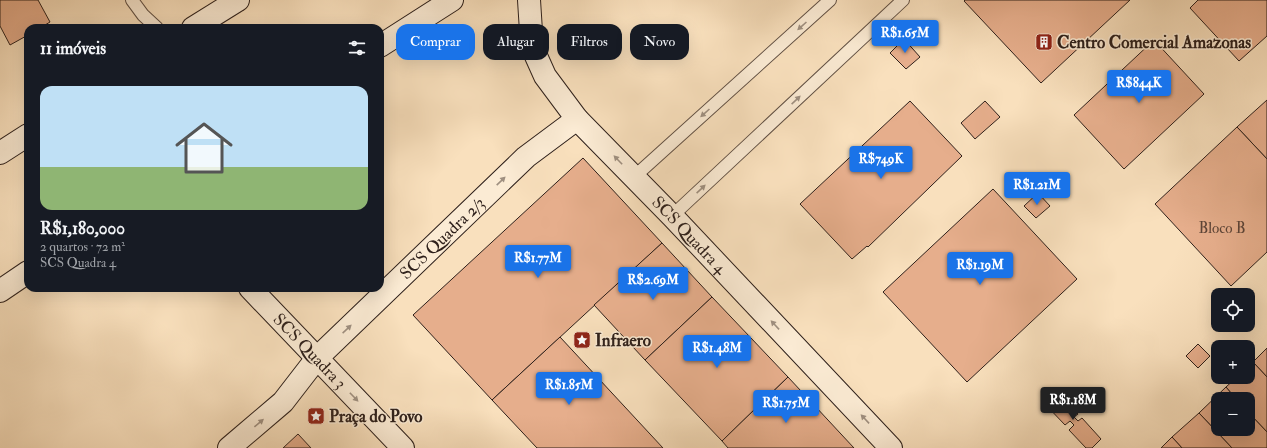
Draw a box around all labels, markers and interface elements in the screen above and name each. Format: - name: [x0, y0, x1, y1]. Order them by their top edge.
- pin: R$1.65M: [868, 20, 942, 54]
- one-way arrow: [797, 21, 806, 30]
- chip: Comprar: [396, 24, 475, 60]
- chip: Alugar: [483, 24, 549, 60]
- chip: Filtros: [557, 24, 622, 60]
- chip: Novo: [630, 24, 689, 60]
- text: R$1.65M: [881, 25, 929, 41]
- building icon: Centro Comercial Amazonas: [1034, 32, 1054, 52]
- place label: Centro Comercial Amazonas: [1057, 32, 1251, 53]
- icon: filters: [346, 37, 368, 59]
- text: 11 imóveis: [40, 38, 106, 59]
- pin: R$844K: [1106, 70, 1172, 104]
- text: R$844K: [1116, 75, 1162, 91]
- one-way arrow: [791, 95, 801, 105]
- one-way arrow: [700, 108, 710, 118]
- icon: home: [168, 112, 240, 184]
- pin: R$749K: [848, 146, 914, 180]
- text: R$749K: [858, 151, 904, 167]
- one-way arrow: [613, 155, 622, 165]
- pin: R$1.21M: [1000, 172, 1074, 206]
- one-way arrow: [496, 176, 507, 185]
- text: R$1.21M: [1013, 177, 1061, 193]
- one-way arrow: [696, 184, 706, 194]
- street label: SCS Quadra 2/3: [395, 192, 489, 284]
- street label: SCS Quadra 4: [647, 192, 732, 279]
- text: R$1,180,000: [40, 218, 125, 239]
- house number: Bloco B: [1199, 219, 1245, 238]
- text: 2 quartos · 72 m²: [40, 239, 125, 255]
- pin: R$1.77M: [501, 245, 575, 279]
- text: R$1.77M: [514, 250, 562, 266]
- pin: R$1.19M: [943, 252, 1017, 286]
- text: SCS Quadra 4: [40, 255, 116, 271]
- text: R$1.19M: [956, 257, 1004, 273]
- pin: R$2.69M: [616, 267, 690, 301]
- text: R$2.69M: [627, 272, 679, 288]
- map controls: [1211, 288, 1255, 436]
- button: locate: [1211, 288, 1255, 332]
- street label: SCS Quadra 3: [269, 309, 351, 394]
- one-way arrow: [771, 320, 780, 330]
- one-way arrow: [342, 324, 352, 334]
- place icon: Infraero: [572, 330, 592, 350]
- place label: Infraero: [595, 330, 651, 351]
- pin: R$1.48M: [680, 335, 754, 369]
- text: R$1.48M: [692, 340, 742, 356]
- button: +: [1211, 340, 1255, 384]
- pin: R$1.85M: [532, 372, 606, 406]
- text: R$1.85M: [545, 377, 593, 393]
- pin: R$1.18M: [1036, 387, 1110, 421]
- pin: R$1.75M: [749, 390, 823, 424]
- one-way arrow: [349, 392, 359, 402]
- text: R$1.18M: [1049, 392, 1097, 408]
- button: −: [1211, 392, 1255, 436]
- text: R$1.75M: [762, 395, 810, 411]
- place icon: Praça do Povo: [306, 406, 326, 426]
- place label: Praça do Povo: [329, 406, 423, 427]
- one-way arrow: [860, 414, 869, 424]
- one-way arrow: [253, 419, 264, 428]

